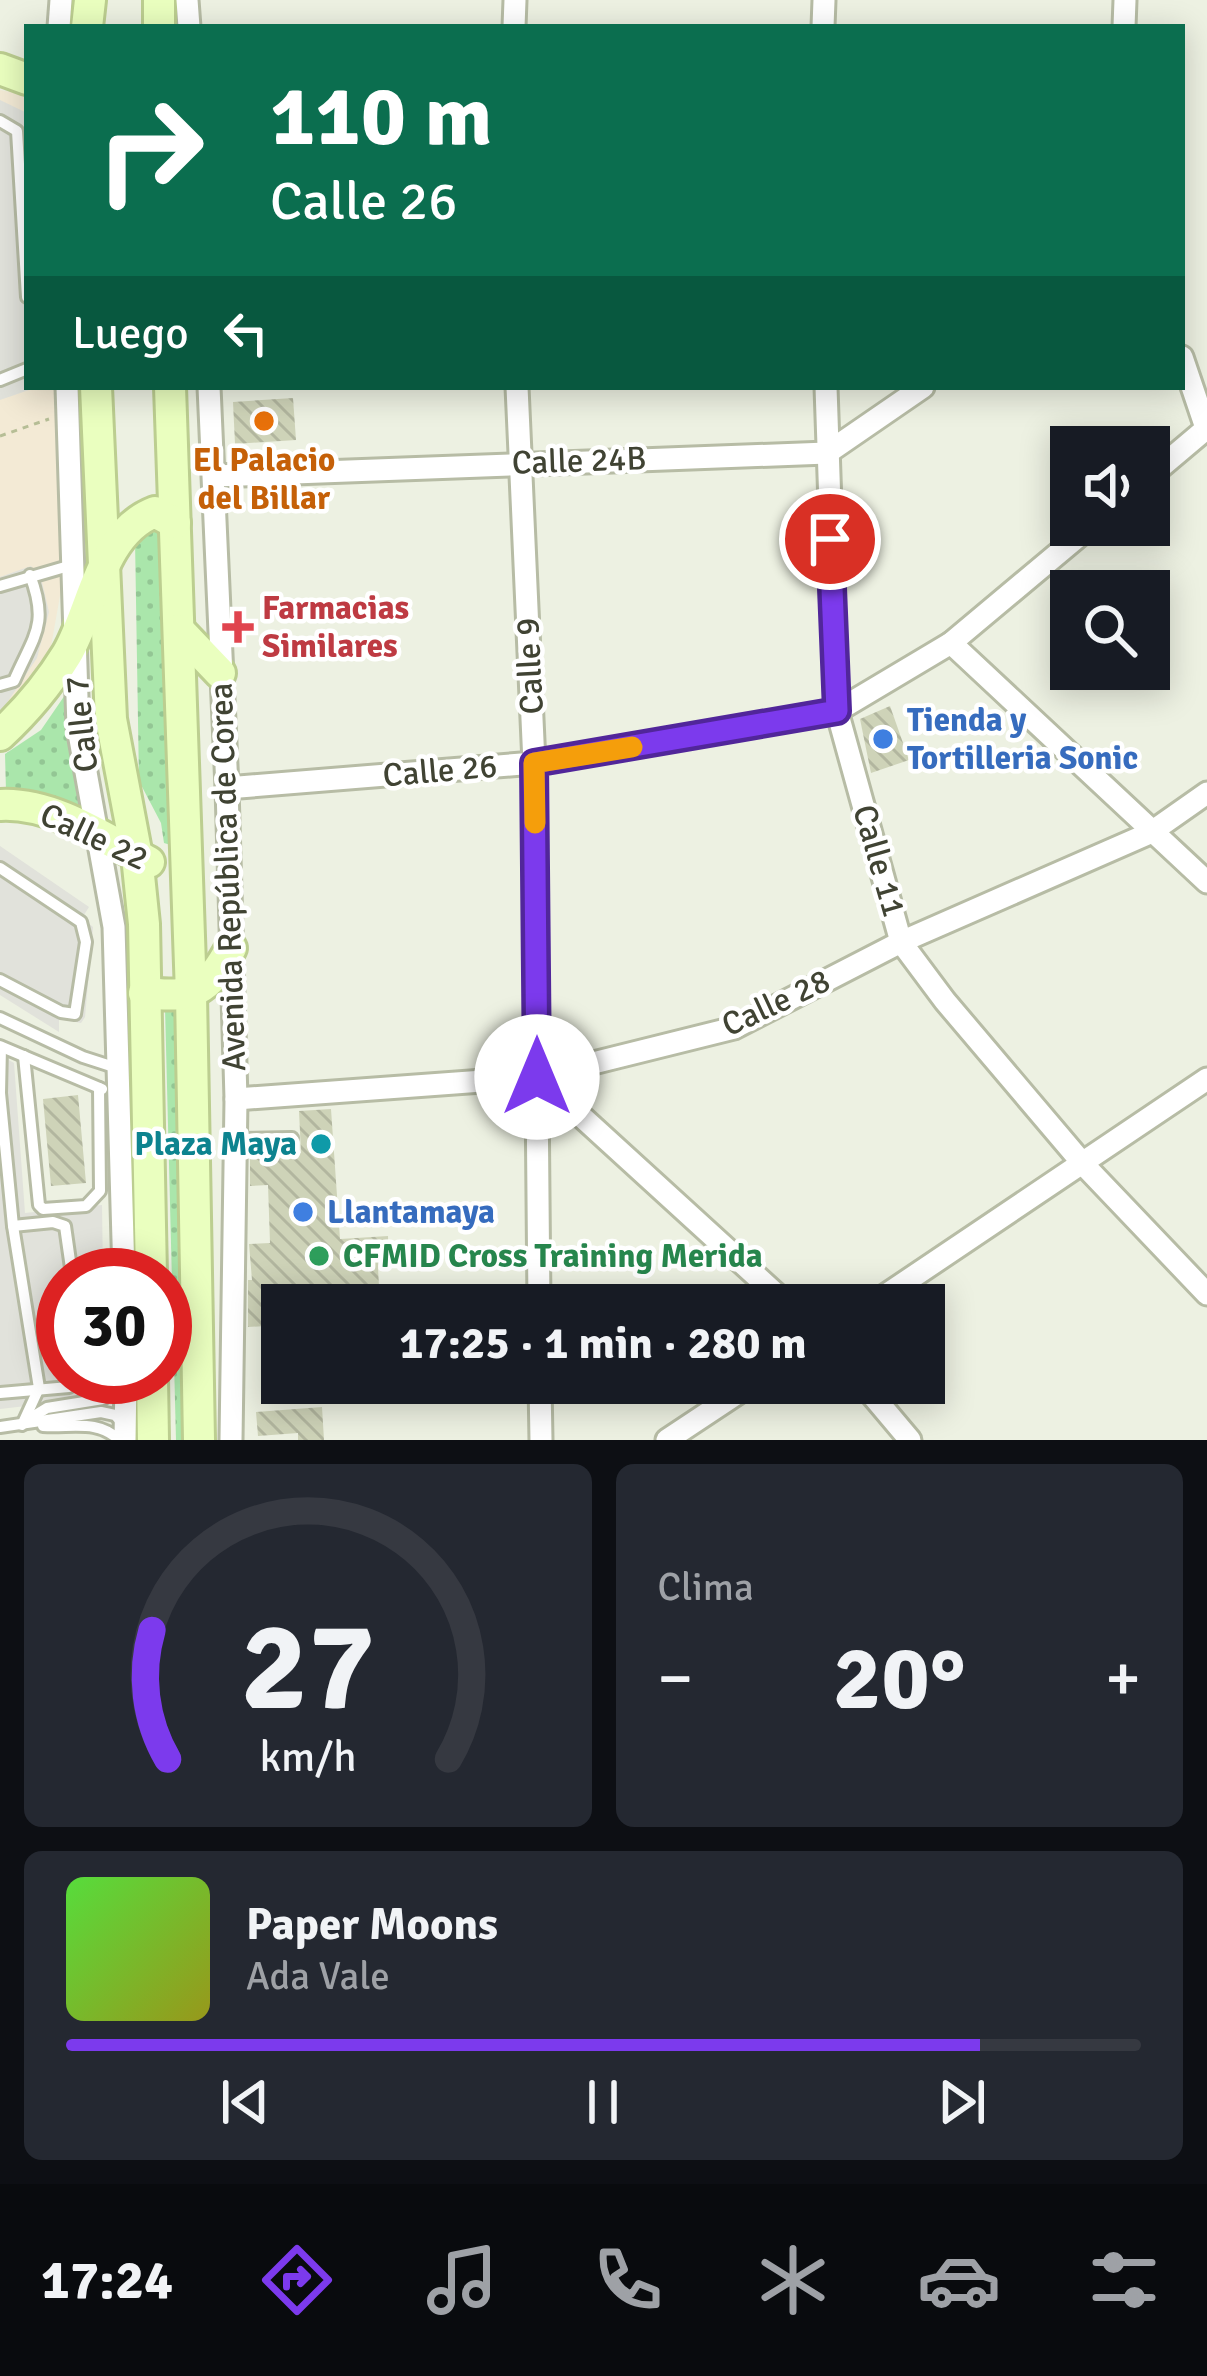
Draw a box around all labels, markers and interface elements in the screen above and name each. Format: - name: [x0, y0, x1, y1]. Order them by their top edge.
- text: 110 m: [270, 65, 492, 169]
- icon: right: [72, 72, 228, 228]
- text: Calle 26: [270, 168, 457, 235]
- icon: left: [213, 300, 279, 366]
- text: Luego: [72, 306, 189, 361]
- marker: El Palacio del Billar: [251, 408, 277, 434]
- map controls: [1050, 426, 1170, 690]
- button: sound: [1050, 426, 1170, 546]
- street label: Calle 24B: [511, 438, 647, 484]
- place label: El Palacio del Billar: [193, 440, 335, 519]
- pin: [779, 488, 881, 590]
- icon: arrive: [797, 506, 863, 572]
- button: search: [1050, 570, 1170, 690]
- place label: Farmacias Similares: [262, 588, 409, 667]
- marker: Farmacias Similares: [225, 614, 251, 640]
- street label: Calle 9: [507, 617, 553, 715]
- street label: Calle 7: [57, 674, 107, 774]
- street label: Avenida República de Corea: [201, 682, 255, 1072]
- place label: Tienda y Tortilleria Sonic: [907, 700, 1138, 779]
- marker: Tienda y Tortilleria Sonic: [870, 726, 896, 752]
- street label: Calle 26: [381, 746, 499, 796]
- street label: Calle 22: [33, 794, 155, 880]
- street label: Calle 11: [844, 800, 914, 922]
- street label: Calle 28: [715, 960, 837, 1046]
- position arrow: [474, 1014, 600, 1140]
- place label: Plaza Maya: [134, 1124, 297, 1165]
- marker: Plaza Maya: [308, 1131, 334, 1157]
- place label: Llantamaya: [327, 1192, 495, 1233]
- marker: Llantamaya: [290, 1199, 316, 1225]
- place label: CFMID Cross Training Merida: [343, 1236, 763, 1277]
- marker: CFMID Cross Training Merida: [306, 1243, 332, 1269]
- speed limit sign: 30: [36, 1248, 192, 1404]
- text: 17:25 · 1 min · 280 m: [399, 1316, 807, 1371]
- text: Clima: [658, 1563, 754, 1611]
- text: 27: [240, 1591, 375, 1744]
- text: 20°: [833, 1623, 966, 1734]
- text: −: [658, 1638, 693, 1719]
- text: +: [1105, 1638, 1141, 1719]
- text: km/h: [259, 1730, 356, 1783]
- text: Paper Moons: [246, 1897, 498, 1952]
- text: Ada Vale: [246, 1952, 390, 2000]
- icon: previous: [212, 2069, 278, 2135]
- icon: pause: [570, 2069, 636, 2135]
- icon: next: [929, 2069, 995, 2135]
- icon: directions: [255, 2238, 339, 2322]
- icon: music: [420, 2238, 504, 2322]
- icon: phone: [586, 2238, 670, 2322]
- icon: climate: [751, 2238, 835, 2322]
- icon: car: [917, 2238, 1001, 2322]
- icon: filters: [1082, 2238, 1166, 2322]
- text: 17:24: [41, 2247, 173, 2314]

